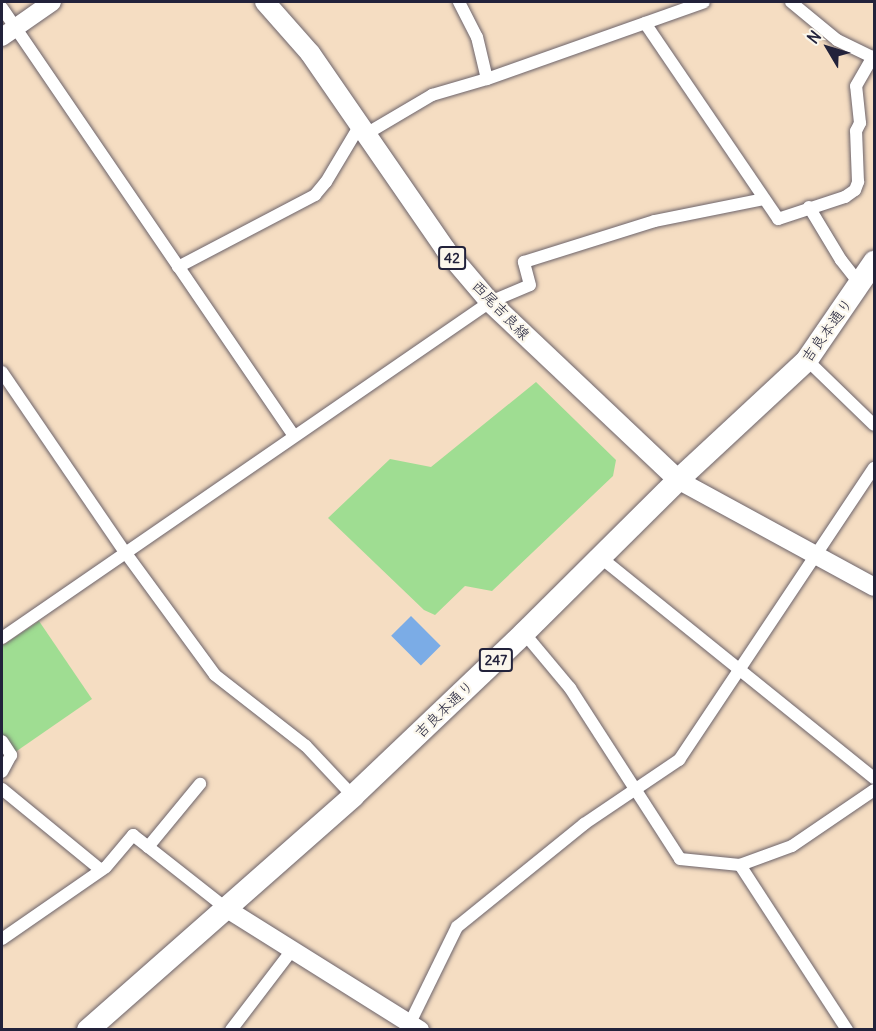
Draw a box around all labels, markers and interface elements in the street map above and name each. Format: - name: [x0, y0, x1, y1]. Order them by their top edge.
- north arrow: [798, 18, 858, 78]
- text: N: [803, 26, 825, 47]
- road number: 42: [437, 247, 467, 269]
- street label: 西尾吉良線: [468, 277, 534, 343]
- street label: 吉良本通り: [798, 294, 856, 366]
- road number: 247: [478, 649, 514, 671]
- street label: 吉良本通り: [411, 676, 477, 742]

